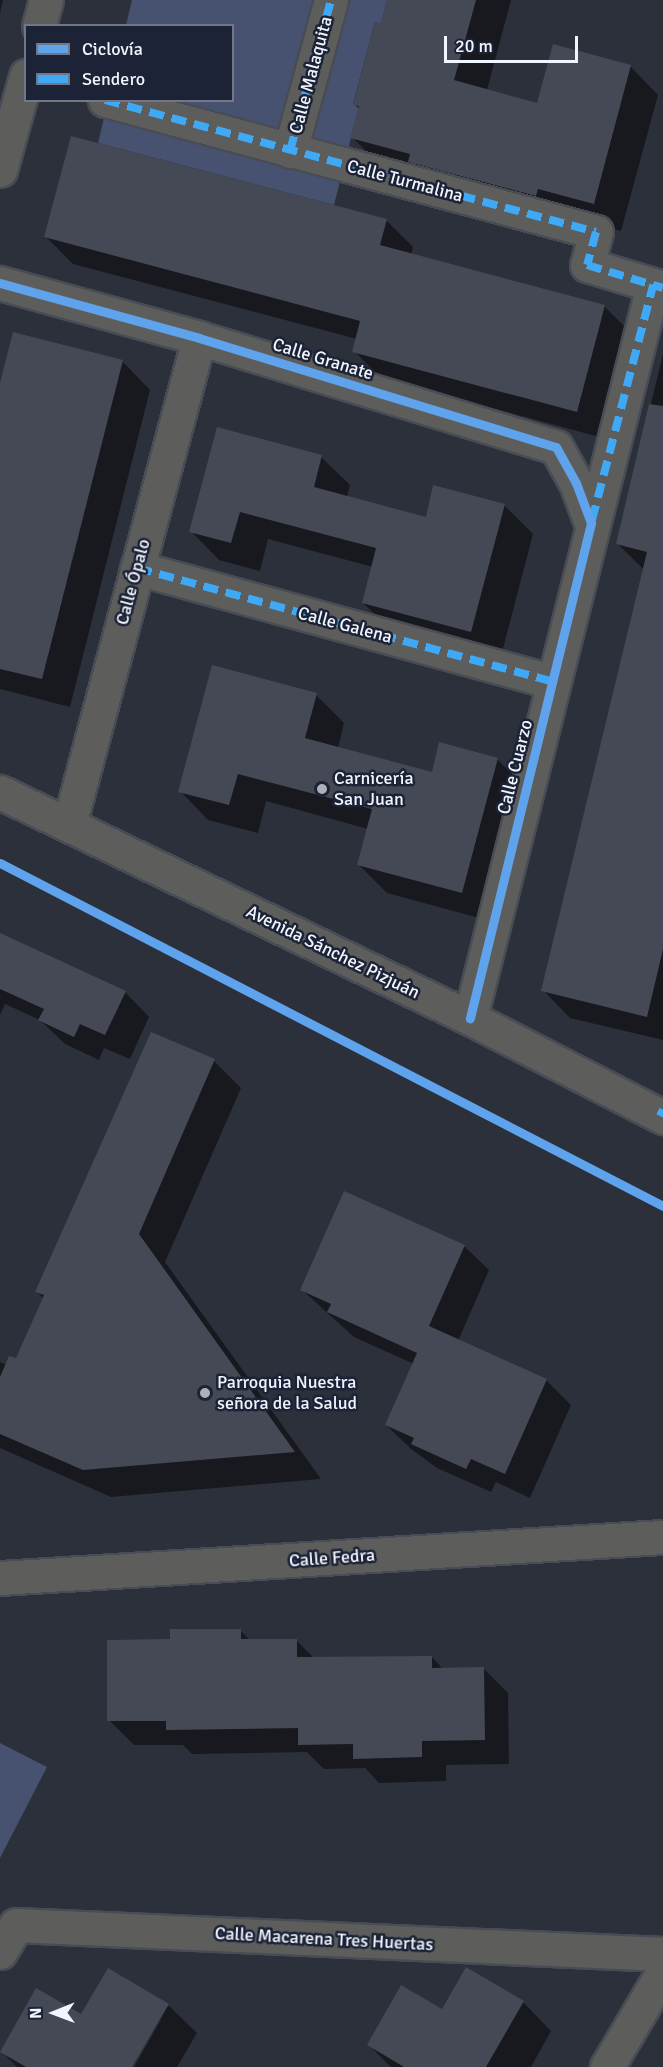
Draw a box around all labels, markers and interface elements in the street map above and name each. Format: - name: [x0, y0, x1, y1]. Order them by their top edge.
- street label: Calle Malaquita: [285, 14, 337, 136]
- legend: [24, 24, 234, 102]
- scale bar: [447, 24, 580, 62]
- text: 20 m: [455, 35, 493, 57]
- text: Ciclovía: [82, 38, 143, 60]
- text: Sendero: [82, 68, 145, 90]
- street label: Calle Turmalina: [345, 155, 465, 207]
- street label: Calle Granate: [270, 333, 376, 385]
- street label: Calle Ópalo: [111, 537, 155, 627]
- street label: Calle Galena: [295, 602, 395, 648]
- street label: Calle Cuarzo: [493, 717, 537, 817]
- place label: Carnicería San Juan: [334, 768, 414, 810]
- marker: Carnicería San Juan: [315, 782, 329, 796]
- street label: Avenida Sánchez Pizjuán: [243, 901, 423, 1003]
- place label: Parroquia Nuestra señora de la Salud: [217, 1372, 357, 1414]
- marker: Parroquia Nuestra señora de la Salud: [198, 1386, 212, 1400]
- street label: Calle Fedra: [288, 1544, 376, 1572]
- street label: Calle Macarena Tres Huertas: [214, 1922, 434, 1956]
- north arrow: [24, 1983, 84, 2043]
- text: N: [26, 2008, 46, 2019]

